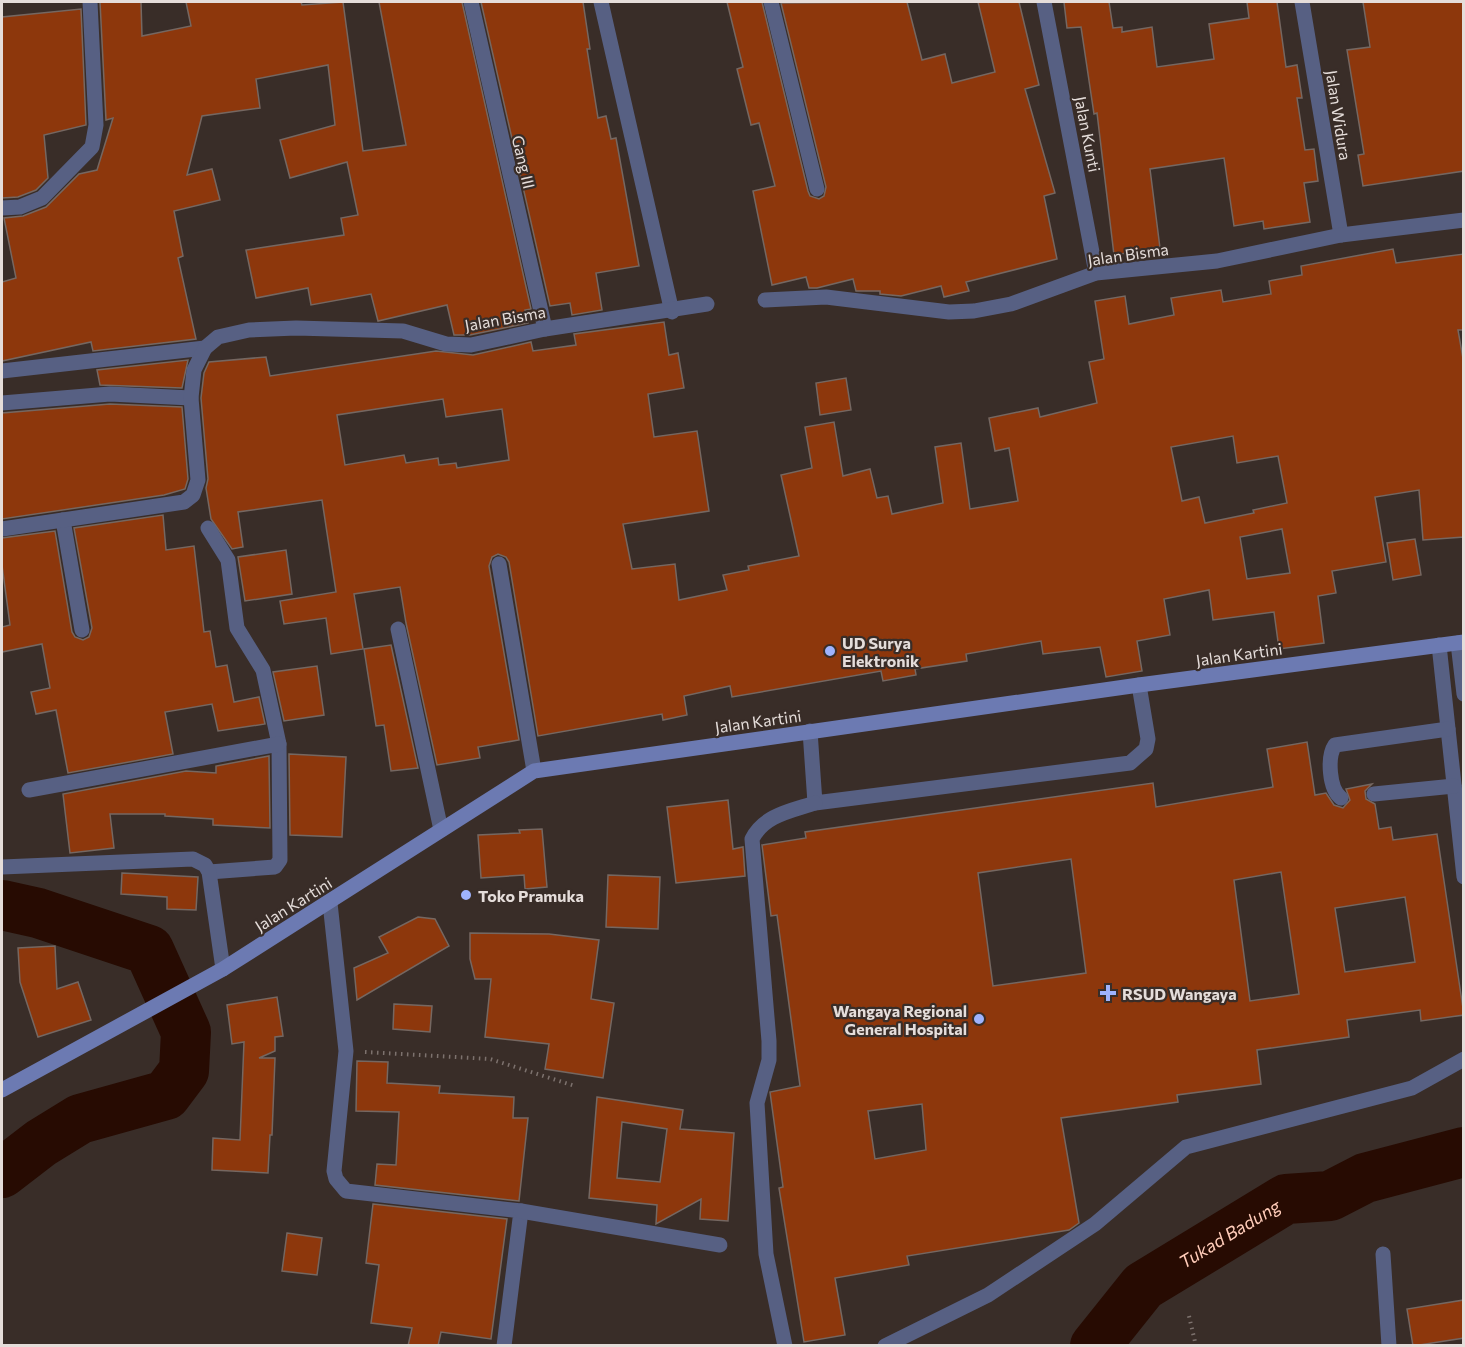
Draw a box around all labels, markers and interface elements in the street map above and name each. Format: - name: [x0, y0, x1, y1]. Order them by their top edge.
- street label: Jalan Widura: [1323, 69, 1355, 161]
- street label: Jalan Kunti: [1071, 94, 1105, 174]
- street label: Gang III: [509, 133, 539, 191]
- street label: Jalan Bisma: [1086, 239, 1170, 269]
- street label: Jalan Bisma: [463, 302, 547, 334]
- place label: UD Surya Elektronik: [842, 633, 920, 670]
- street label: Jalan Kartini: [1195, 639, 1283, 669]
- marker: UD Surya Elektronik: [823, 644, 837, 658]
- street label: Jalan Kartini: [714, 706, 802, 736]
- street label: Jalan Kartini: [251, 873, 335, 935]
- place label: Toko Pramuka: [478, 886, 584, 905]
- marker: Toko Pramuka: [459, 888, 473, 902]
- marker: RSUD Wangaya: [1099, 984, 1117, 1002]
- place label: RSUD Wangaya: [1122, 984, 1237, 1003]
- place label: Wangaya Regional General Hospital: [833, 1001, 967, 1038]
- marker: Wangaya Regional General Hospital: [972, 1012, 986, 1026]
- water label: Tukad Badung: [1175, 1194, 1285, 1273]

